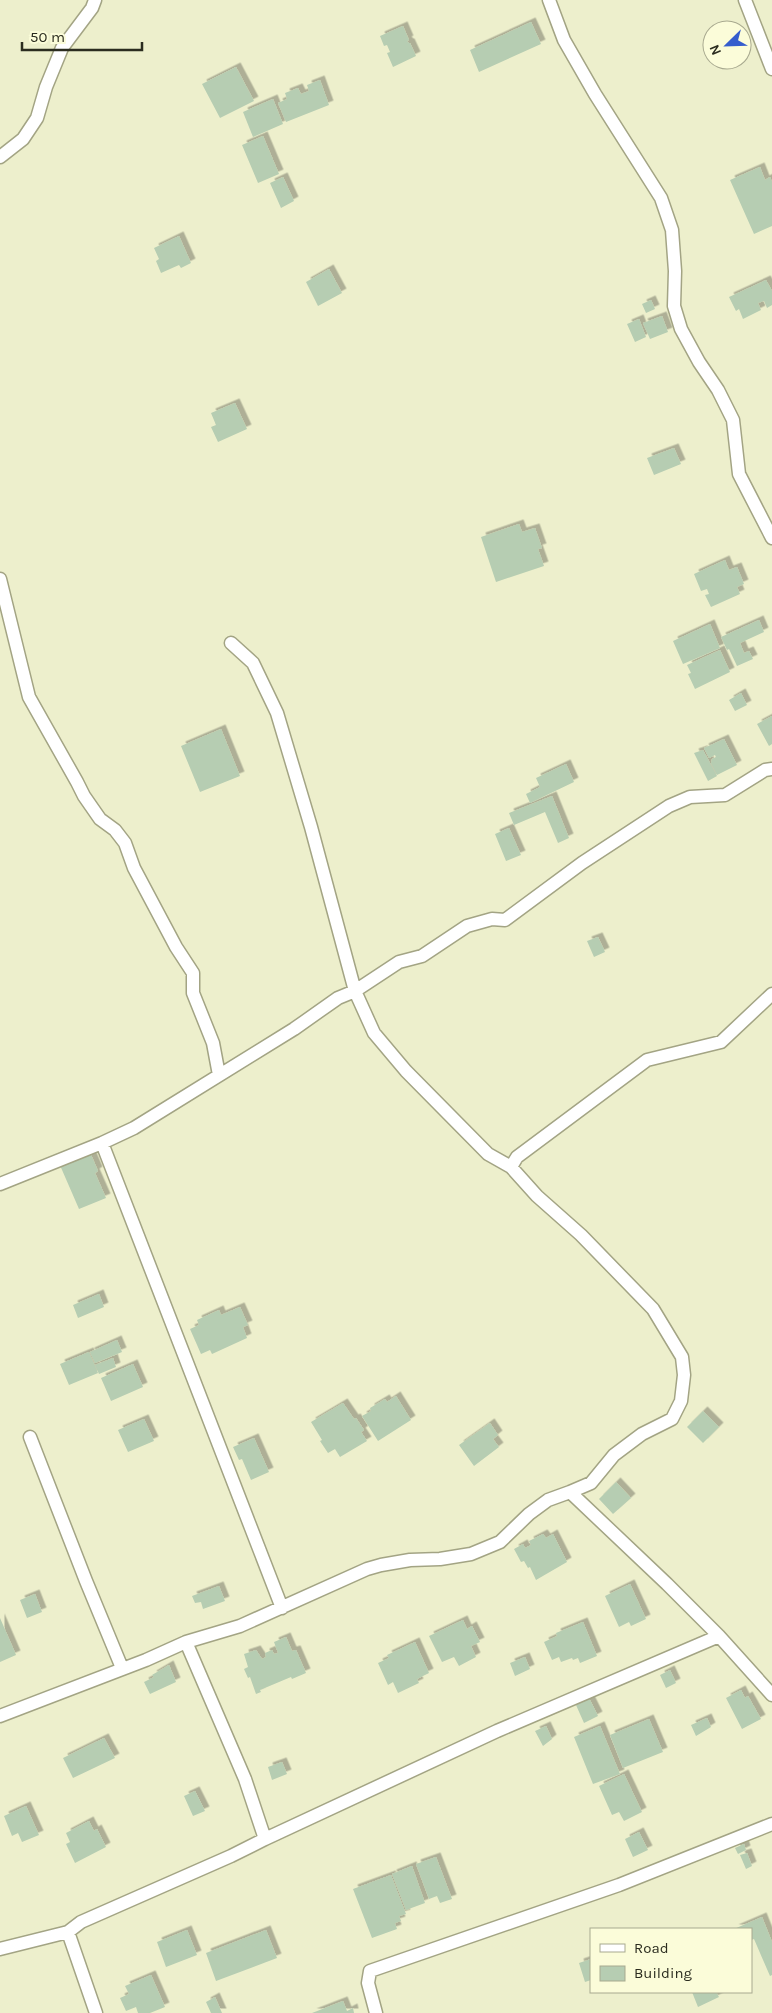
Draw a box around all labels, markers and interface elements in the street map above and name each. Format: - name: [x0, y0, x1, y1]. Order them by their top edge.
- scale bar: [22, 20, 142, 52]
- north arrow: [702, 20, 752, 70]
- text: 50 m: [30, 28, 65, 46]
- text: N: [706, 42, 725, 58]
- legend: [590, 1928, 752, 1993]
- text: Road: [634, 1939, 669, 1957]
- text: Building: [634, 1964, 692, 1982]

